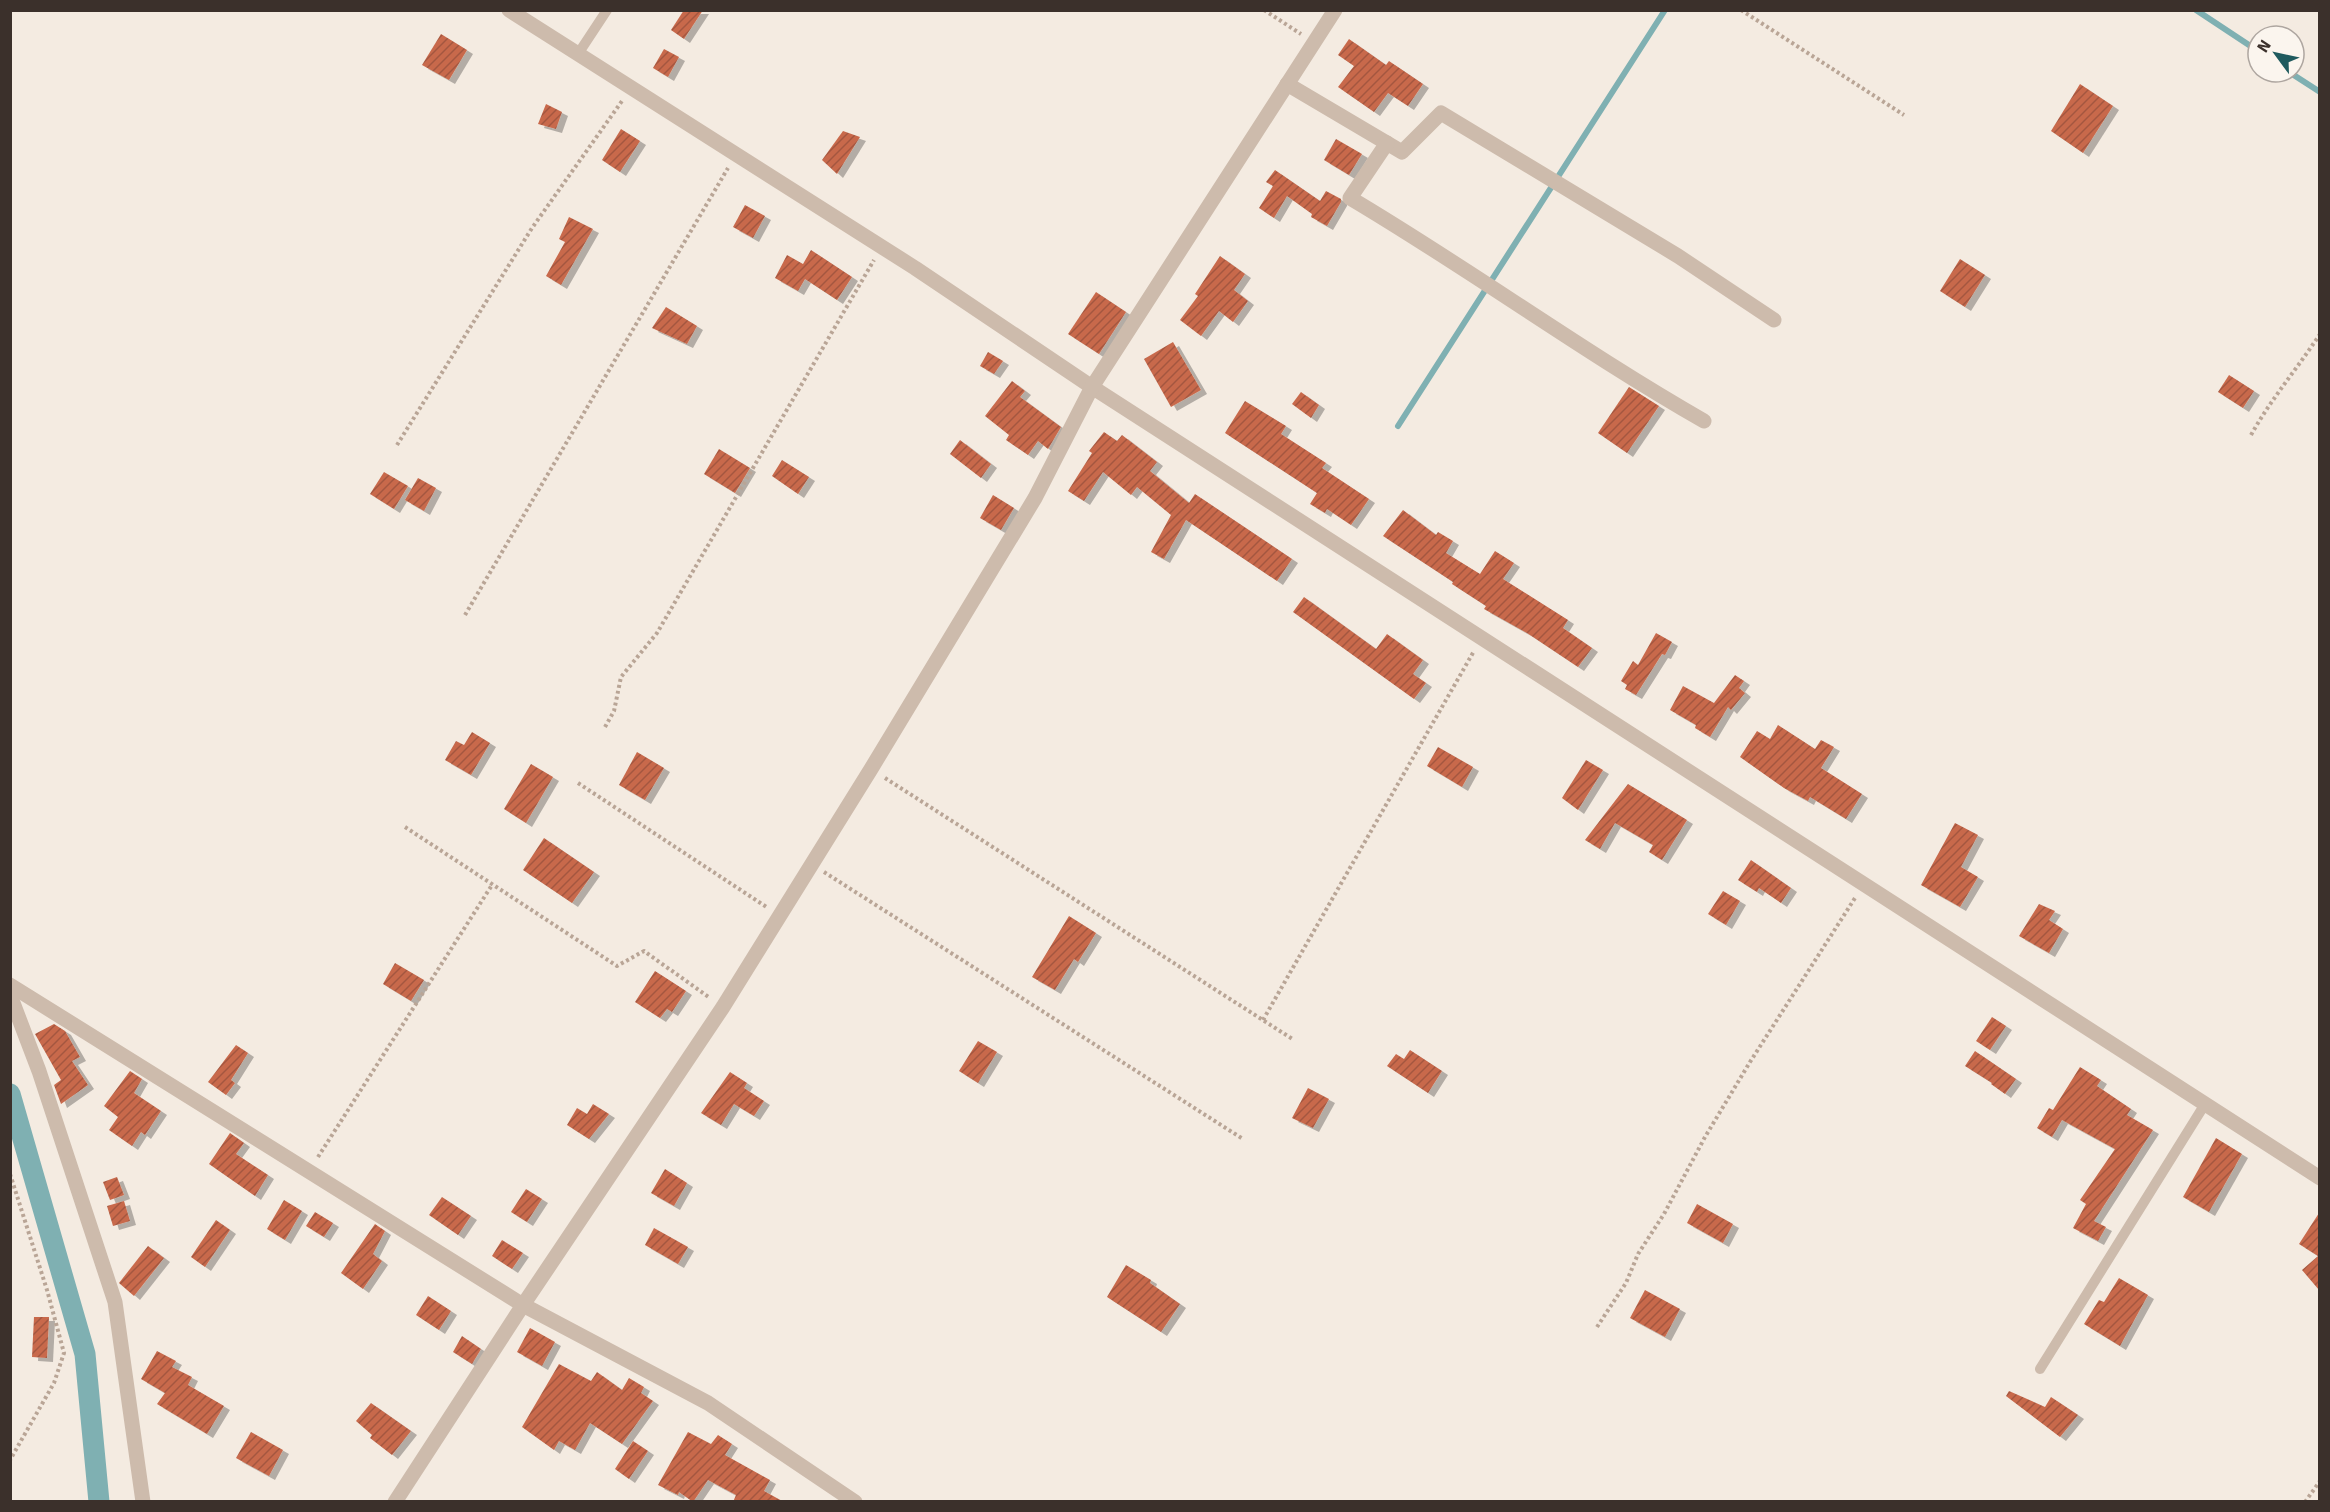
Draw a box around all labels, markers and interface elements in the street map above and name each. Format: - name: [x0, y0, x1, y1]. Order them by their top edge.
- north arrow: [2246, 24, 2306, 84]
- text: N: [2253, 36, 2276, 56]

